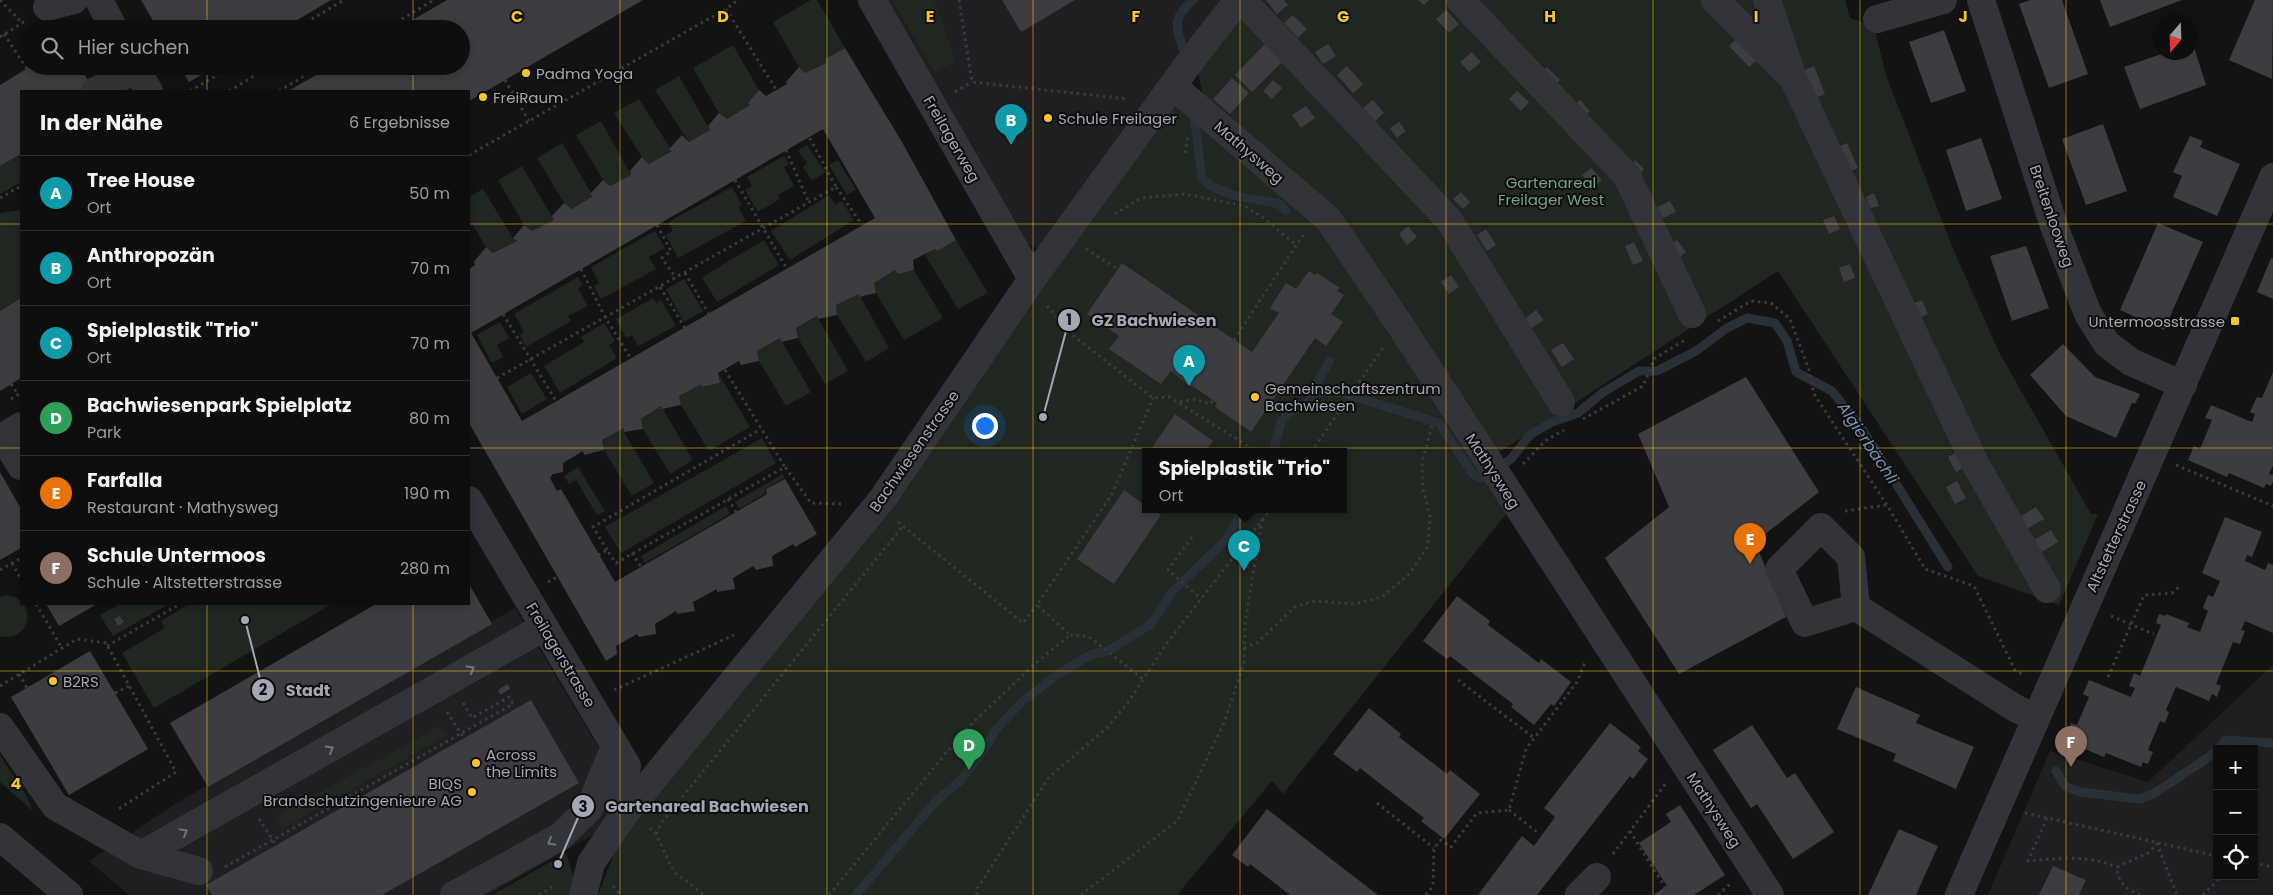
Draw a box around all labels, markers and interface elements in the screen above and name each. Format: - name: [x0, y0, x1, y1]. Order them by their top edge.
- text: C: [511, 5, 523, 28]
- text: D: [717, 5, 729, 28]
- text: E: [926, 5, 934, 28]
- text: F: [1132, 5, 1141, 28]
- text: G: [1337, 5, 1349, 28]
- text: H: [1544, 5, 1556, 28]
- text: I: [1754, 5, 1758, 28]
- text: J: [1958, 5, 1968, 28]
- north arrow: [2153, 15, 2198, 60]
- search box: [20, 20, 470, 75]
- icon: search: [38, 34, 66, 62]
- text: Hier suchen: [78, 34, 189, 61]
- place label: Padma Yoga: [536, 63, 633, 84]
- marker: Padma Yoga: [520, 67, 532, 79]
- place label: FreiRaum: [493, 87, 563, 108]
- marker: FreiRaum: [477, 91, 489, 103]
- street label: Freilagerweg: [919, 92, 985, 186]
- pin: B: [995, 104, 1027, 145]
- text: In der Nähe: [40, 108, 163, 137]
- place label: Schule Freilager: [1058, 108, 1178, 129]
- text: 6 Ergebnisse: [349, 111, 450, 134]
- marker: Schule Freilager: [1042, 112, 1054, 124]
- street label: Mathysweg: [1210, 116, 1288, 188]
- street label: Breitenlooweg: [2025, 162, 2079, 270]
- text: Tree House: [87, 167, 195, 194]
- park label: Gartenareal Freilager West: [1498, 172, 1604, 210]
- text: A: [50, 182, 62, 205]
- text: 50 m: [409, 182, 450, 205]
- text: Ort: [87, 196, 111, 219]
- text: Anthropozän: [87, 242, 215, 269]
- text: B: [51, 257, 61, 280]
- text: 70 m: [410, 257, 450, 280]
- text: Ort: [87, 271, 111, 294]
- callout: GZ Bachwiesen: [1057, 305, 1227, 336]
- text: 1: [1066, 309, 1072, 330]
- text: GZ Bachwiesen: [1092, 309, 1217, 332]
- place label: Untermoosstrasse: [2088, 311, 2225, 332]
- marker: Untermoosstrasse: [2229, 315, 2241, 327]
- text: Spielplastik "Trio": [87, 317, 258, 344]
- text: C: [50, 332, 62, 355]
- text: 70 m: [410, 332, 450, 355]
- pin: A: [1173, 345, 1205, 386]
- text: Ort: [87, 346, 111, 369]
- place label: Gemeinschaftszentrum Bachwiesen: [1265, 378, 1441, 416]
- street label: Bachwiesenstrasse: [864, 386, 964, 516]
- marker: Gemeinschaftszentrum Bachwiesen: [1249, 391, 1261, 403]
- text: Bachwiesenpark Spielplatz: [87, 392, 351, 419]
- water label: Algierbächli: [1831, 396, 1905, 490]
- text: D: [50, 407, 62, 430]
- text: 80 m: [409, 407, 450, 430]
- your location: [972, 413, 998, 439]
- text: Park: [87, 421, 121, 444]
- street label: Mathysweg: [1461, 429, 1525, 513]
- popup: [1142, 448, 1347, 513]
- text: Spielplastik "Trio": [1159, 455, 1330, 482]
- text: Farfalla: [87, 467, 162, 494]
- street label: Altstetterstrasse: [2081, 476, 2151, 596]
- text: E: [52, 482, 60, 505]
- text: 190 m: [404, 482, 450, 505]
- text: Ort: [1159, 484, 1183, 507]
- text: Restaurant · Mathysweg: [87, 496, 279, 519]
- pin: E: [1734, 523, 1766, 564]
- pin: C: [1228, 530, 1260, 571]
- text: Schule Untermoos: [87, 542, 266, 569]
- text: F: [52, 557, 60, 580]
- text: 280 m: [400, 557, 450, 580]
- text: Schule · Altstetterstrasse: [87, 571, 282, 594]
- street label: Freilagerstrasse: [521, 599, 601, 711]
- one-way arrow: [465, 665, 474, 675]
- place label: B2RS: [63, 671, 99, 692]
- marker: B2RS: [47, 675, 59, 687]
- callout: Stadt: [251, 675, 340, 706]
- text: 2: [259, 679, 268, 700]
- text: Stadt: [286, 679, 330, 702]
- pin: F: [2055, 726, 2087, 767]
- pin: D: [953, 729, 985, 770]
- place label: Across the Limits: [486, 744, 557, 782]
- map controls: [2213, 745, 2258, 880]
- button: +: [2213, 745, 2258, 790]
- one-way arrow: [324, 746, 333, 756]
- marker: Across the Limits: [470, 757, 482, 769]
- street label: Mathysweg: [1682, 768, 1746, 852]
- text: 4: [11, 772, 22, 795]
- place label: BIQS Brandschutzingenieure AG: [263, 773, 462, 811]
- marker: BIQS Brandschutzingenieure AG: [466, 786, 478, 798]
- button: −: [2213, 790, 2258, 835]
- callout: Gartenareal Bachwiesen: [570, 791, 819, 822]
- text: Gartenareal Bachwiesen: [605, 795, 809, 818]
- text: 3: [578, 796, 588, 817]
- one-way arrow: [179, 828, 188, 838]
- button: locate: [2213, 835, 2258, 880]
- one-way arrow: [548, 836, 557, 846]

